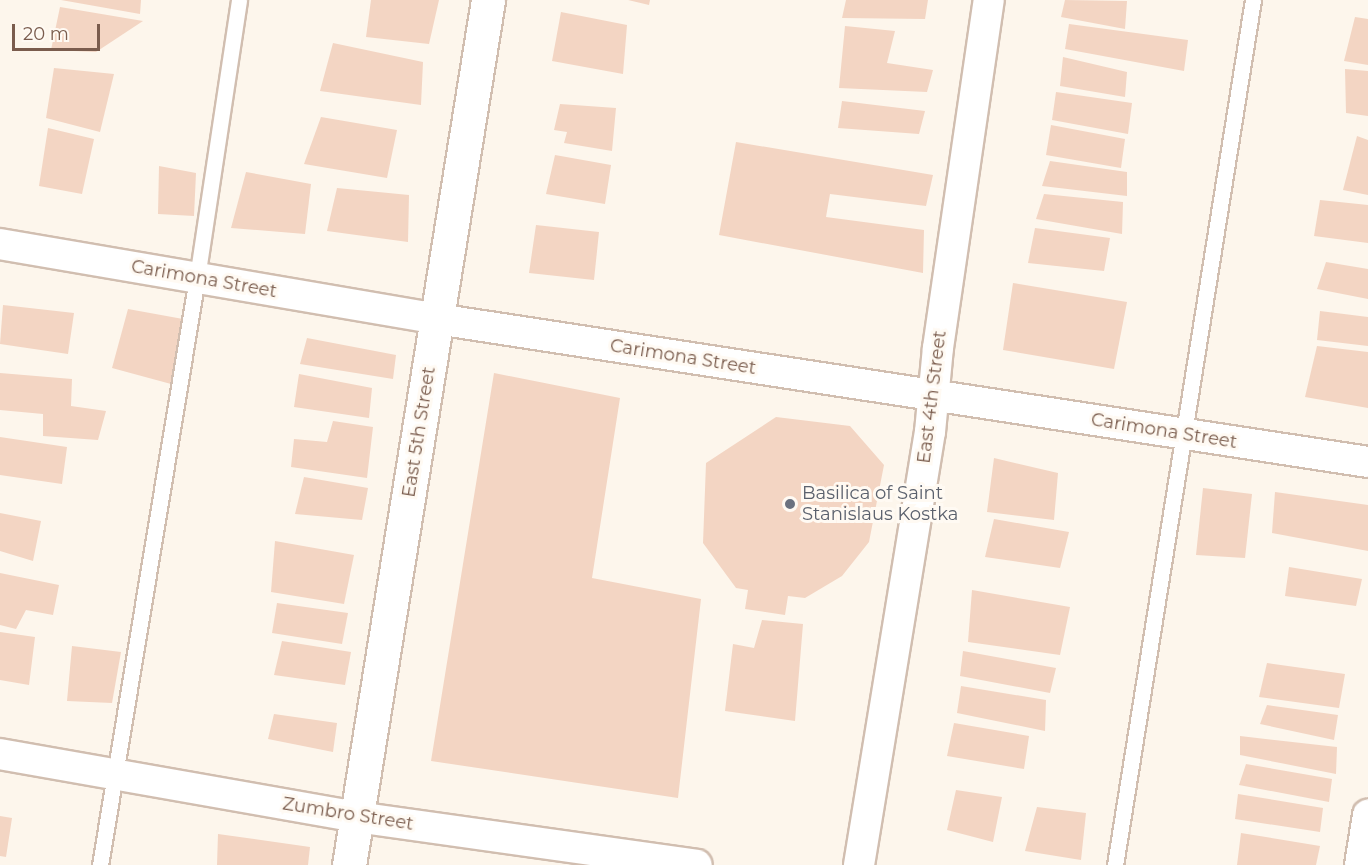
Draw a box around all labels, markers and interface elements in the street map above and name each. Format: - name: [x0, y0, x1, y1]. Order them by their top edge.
- scale bar: [15, 12, 104, 50]
- text: 20 m: [23, 23, 69, 45]
- street label: Carimona Street: [130, 256, 278, 302]
- street label: East 4th Street: [913, 329, 951, 465]
- street label: Carimona Street: [608, 335, 758, 379]
- street label: East 5th Street: [398, 365, 440, 499]
- street label: Carimona Street: [1089, 409, 1239, 453]
- place label: Basilica of Saint Stanislaus Kostka: [802, 483, 958, 526]
- marker: Basilica of Saint Stanislaus Kostka: [783, 497, 797, 511]
- street label: Zumbro Street: [281, 793, 415, 835]

